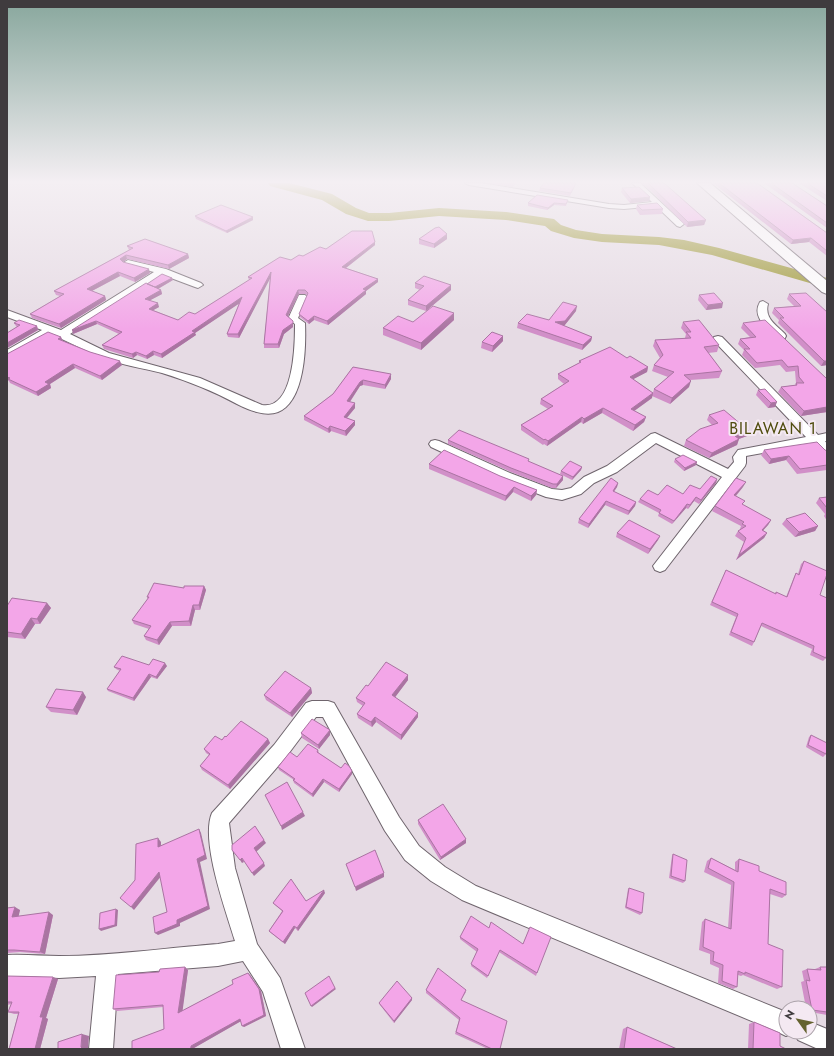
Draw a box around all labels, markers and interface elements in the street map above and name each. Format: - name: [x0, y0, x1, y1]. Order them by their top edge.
- district label: BILAWAN 1: [729, 417, 817, 440]
- north arrow: [778, 1000, 818, 1040]
- text: N: [781, 1007, 799, 1023]

